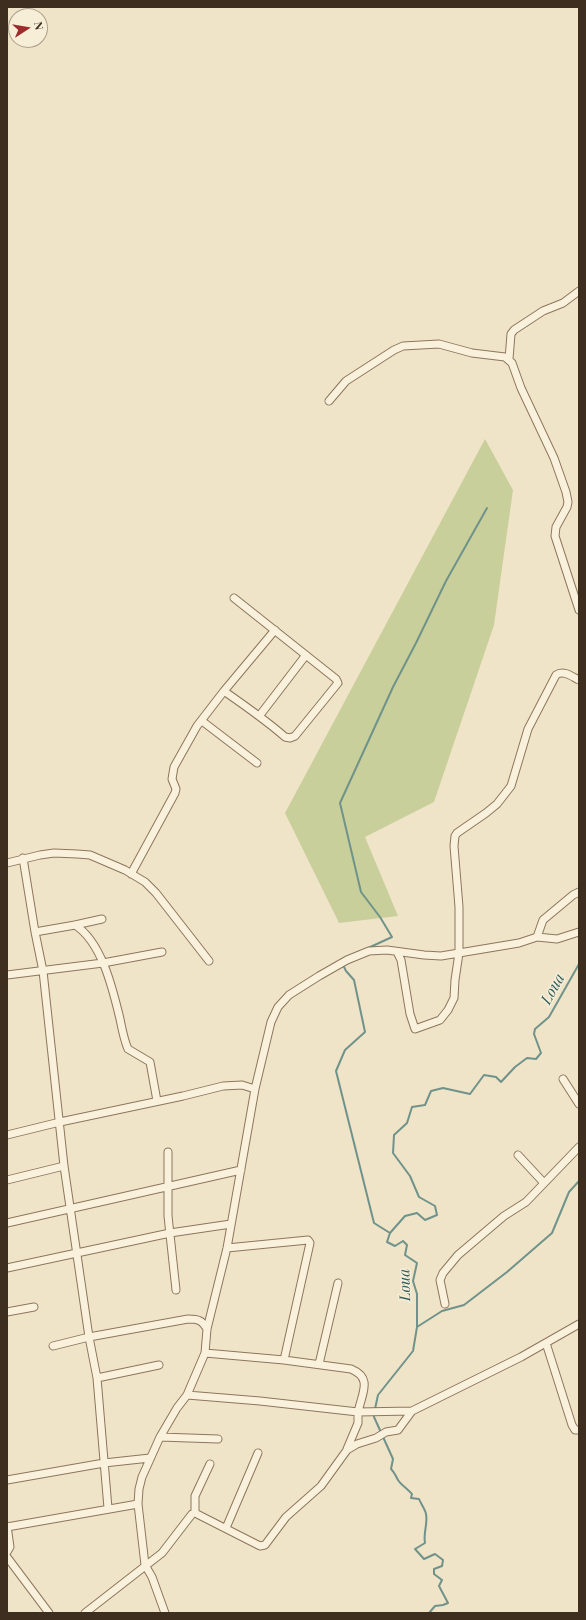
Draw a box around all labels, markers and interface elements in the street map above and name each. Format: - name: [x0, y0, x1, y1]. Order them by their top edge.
- north arrow: [8, 8, 48, 48]
- text: N: [31, 20, 47, 31]
- water label: Loua: [537, 970, 569, 1008]
- water label: Loua: [395, 1268, 415, 1302]

